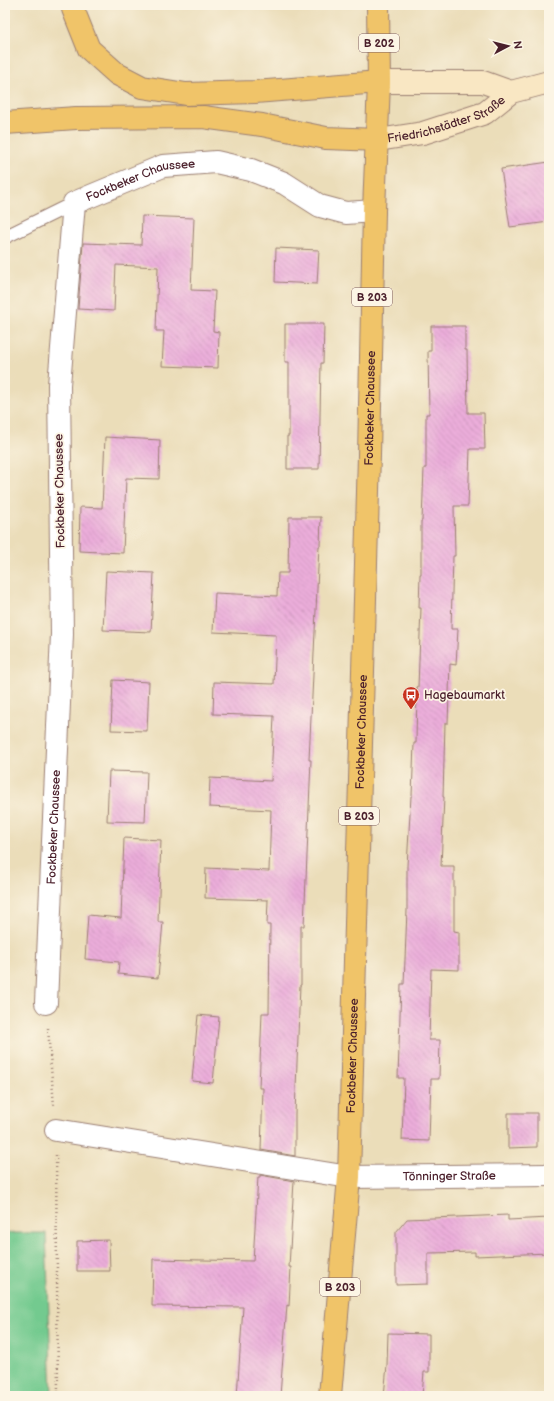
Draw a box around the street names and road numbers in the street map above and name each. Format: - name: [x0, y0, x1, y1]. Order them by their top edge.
- road number: B 202: [359, 34, 399, 52]
- street label: Friedrichstädter Straße: [386, 92, 508, 146]
- street label: Fockbeker Chaussee: [84, 156, 196, 205]
- road number: B 203: [352, 288, 392, 306]
- street label: Fockbeker Chaussee: [361, 350, 379, 466]
- street label: Fockbeker Chaussee: [51, 433, 69, 549]
- street label: Fockbeker Chaussee: [352, 674, 370, 790]
- street label: Fockbeker Chaussee: [44, 769, 64, 885]
- road number: B 203: [339, 807, 379, 825]
- street label: Fockbeker Chaussee: [343, 998, 361, 1114]
- street label: Tönninger Straße: [403, 1168, 496, 1184]
- road number: B 203: [320, 1278, 360, 1296]

